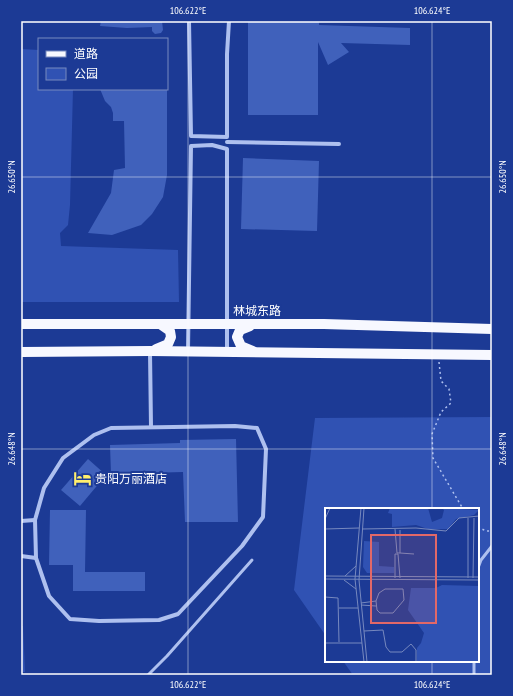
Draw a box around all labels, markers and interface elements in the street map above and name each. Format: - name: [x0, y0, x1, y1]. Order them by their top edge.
- text: 106.622°E: [170, 4, 206, 17]
- text: 106.624°E: [414, 4, 450, 17]
- legend: [38, 38, 168, 90]
- text: 道路: [74, 46, 98, 61]
- text: 公园: [74, 66, 98, 81]
- text: 26.650°N: [5, 160, 18, 194]
- text: 26.650°N: [496, 160, 509, 194]
- street label: 林城东路: [233, 303, 281, 318]
- text: 26.648°N: [5, 432, 18, 466]
- text: 26.648°N: [496, 432, 509, 466]
- hotel icon: 贵阳万丽酒店: [72, 469, 92, 489]
- place label: 贵阳万丽酒店: [95, 471, 167, 486]
- inset map: [325, 508, 479, 662]
- text: 106.622°E: [170, 678, 206, 691]
- text: 106.624°E: [414, 678, 450, 691]

